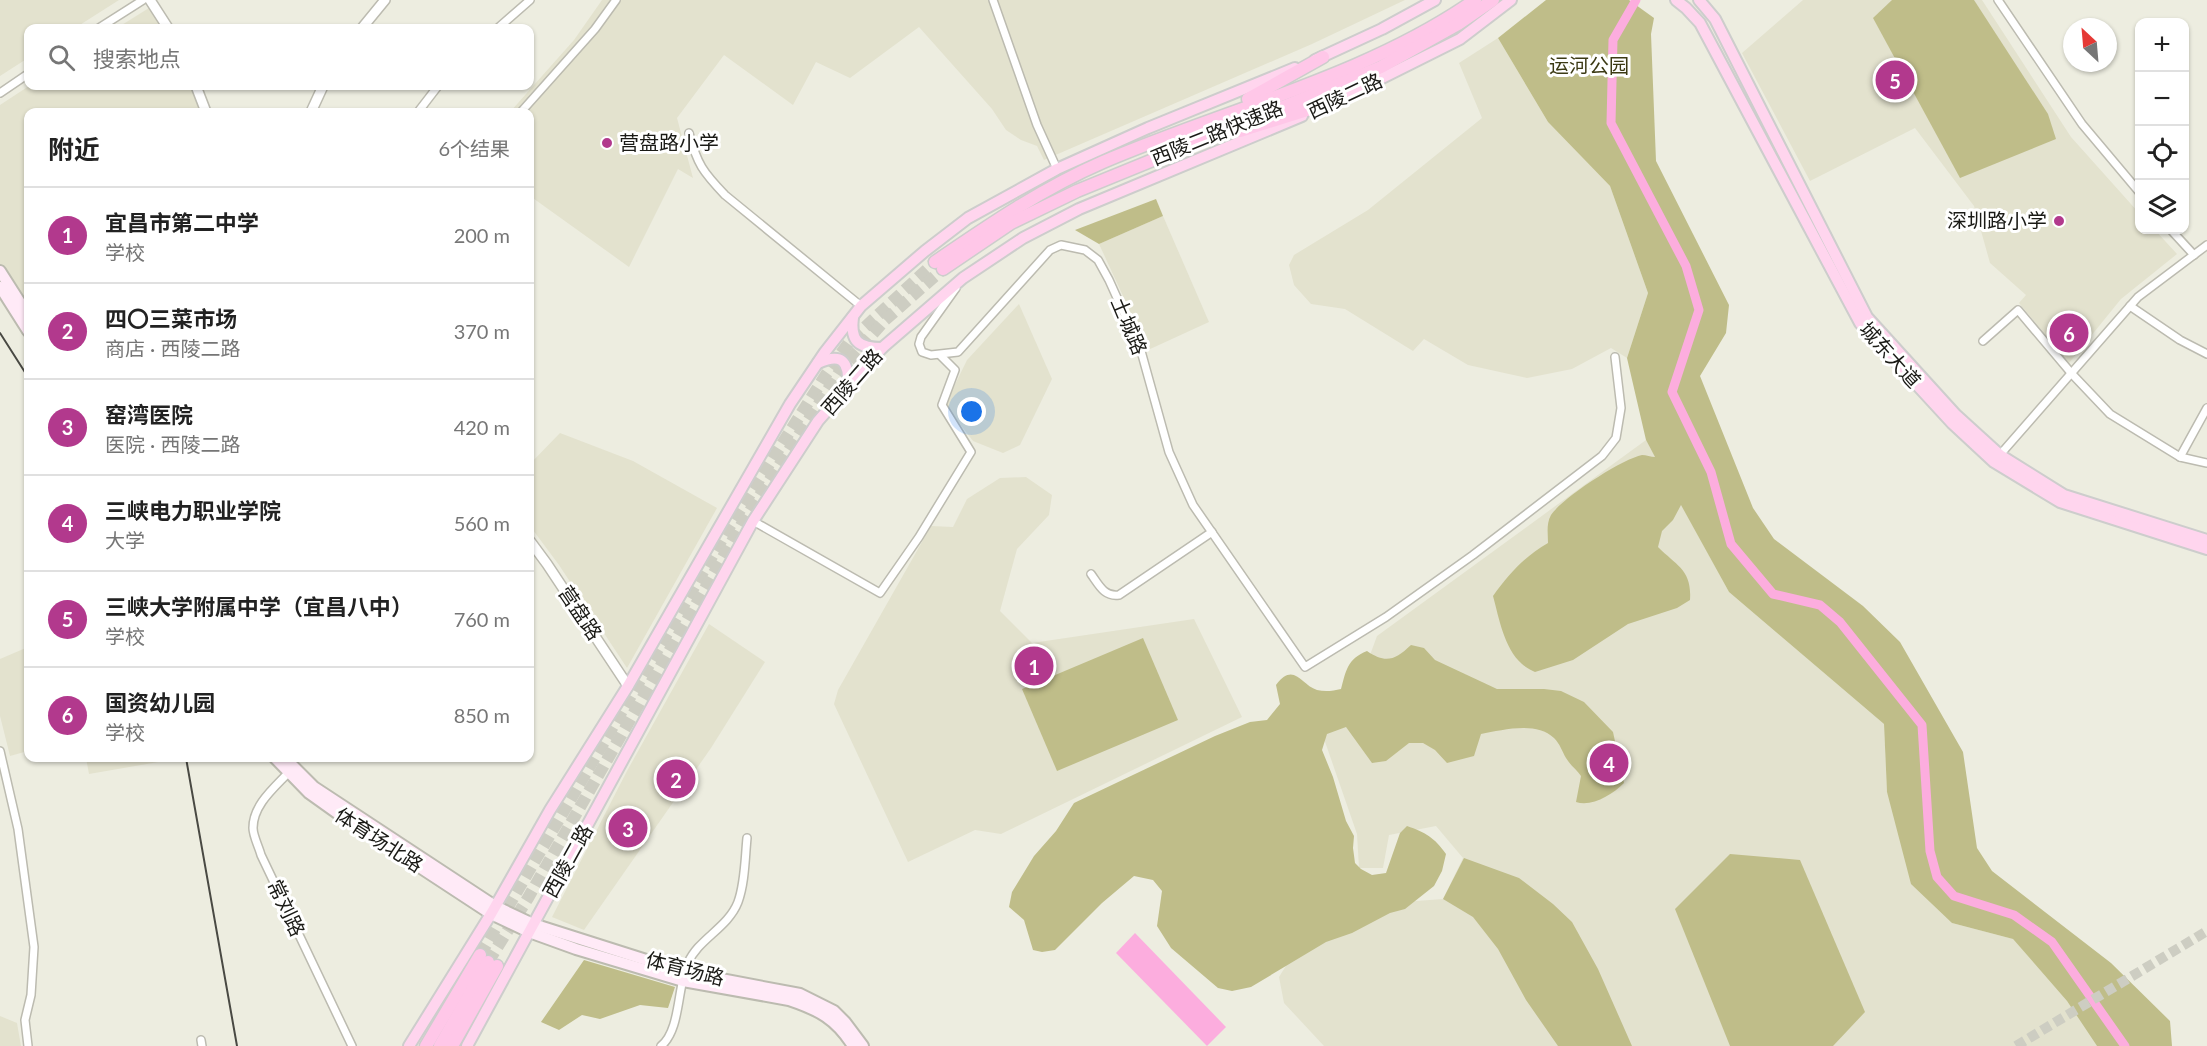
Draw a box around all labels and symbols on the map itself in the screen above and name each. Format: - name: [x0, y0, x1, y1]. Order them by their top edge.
- north arrow: [2063, 18, 2117, 72]
- park label: 运河公园: [1549, 53, 1629, 77]
- pin: 5: [1876, 58, 1914, 103]
- street label: 西陵二路: [1303, 67, 1386, 123]
- street label: 西陵二路快速路: [1147, 95, 1286, 169]
- place label: 营盘路小学: [619, 130, 719, 154]
- marker: 营盘路小学: [600, 136, 614, 150]
- place label: 深圳路小学: [1947, 208, 2047, 232]
- marker: 深圳路小学: [2052, 214, 2066, 228]
- street label: 土城路: [1107, 293, 1153, 358]
- pin: 6: [2050, 310, 2088, 356]
- street label: 城东大道: [1855, 317, 1926, 392]
- street label: 西陵二路: [816, 343, 887, 419]
- your location: [957, 397, 986, 426]
- street label: 营盘路: [554, 581, 608, 644]
- pin: 1: [1014, 644, 1054, 688]
- pin: 4: [1590, 740, 1628, 786]
- pin: 2: [656, 756, 696, 802]
- street label: 体育场北路: [331, 802, 428, 876]
- pin: 3: [608, 806, 648, 850]
- street label: 西陵二路: [537, 820, 597, 901]
- street label: 常刘路: [263, 875, 310, 940]
- street label: 体育场路: [644, 947, 727, 989]

